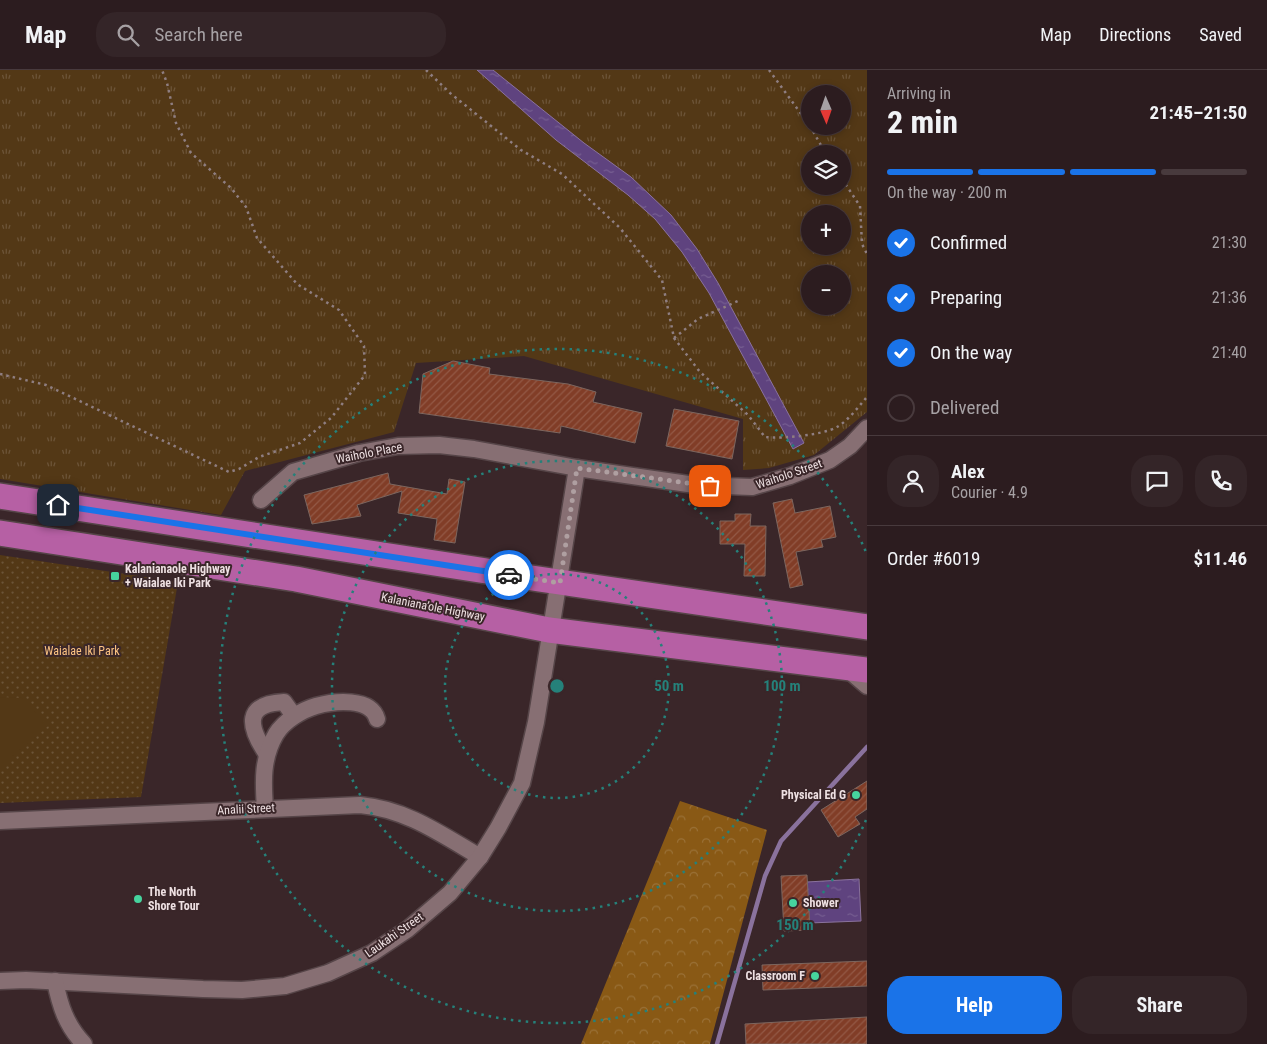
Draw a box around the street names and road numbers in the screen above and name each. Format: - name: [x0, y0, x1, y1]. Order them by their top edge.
- street label: Waiholo Place: [335, 440, 404, 466]
- street label: Waiholo Street: [754, 456, 824, 492]
- street label: Kalaniana’ole Highway: [380, 590, 486, 624]
- street label: Analii Street: [217, 800, 276, 817]
- street label: Laukahi Street: [362, 910, 426, 960]

